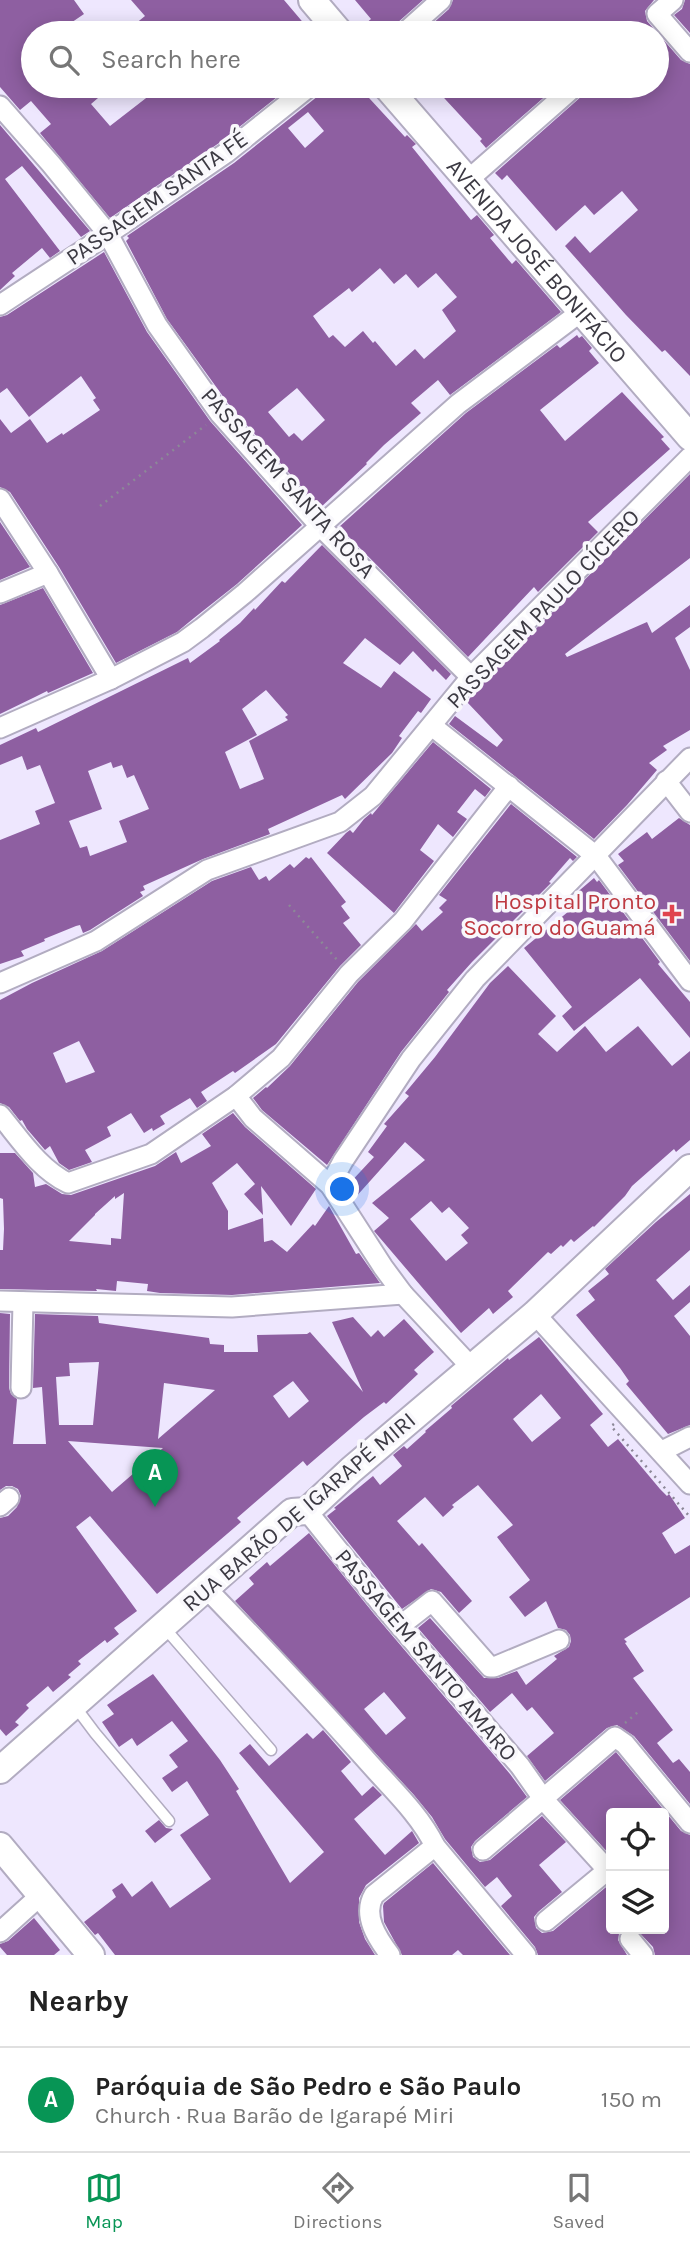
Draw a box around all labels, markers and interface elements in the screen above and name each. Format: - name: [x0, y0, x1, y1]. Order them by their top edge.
- search box: [21, 21, 669, 98]
- icon: search: [45, 41, 83, 79]
- text: Search here: [101, 44, 241, 75]
- street label: PASSAGEM SANTA FÉ: [61, 125, 253, 271]
- street label: AVENIDA JOSÉ BONIFÁCIO: [441, 153, 633, 368]
- street label: PASSAGEM SANTA ROSA: [195, 382, 381, 584]
- street label: PASSAGEM PAULO CÍCERO: [441, 504, 645, 714]
- place label: Hospital Pronto Socorro do Guamá: [463, 888, 656, 941]
- marker: Hospital Pronto Socorro do Guamá: [662, 904, 682, 924]
- your location: [325, 1172, 359, 1206]
- street label: RUA BARÃO DE IGARAPÉ MIRI: [177, 1407, 421, 1617]
- pin: A: [132, 1449, 178, 1507]
- street label: PASSAGEM SANTO AMARO: [329, 1544, 523, 1766]
- map controls: [606, 1808, 669, 1934]
- button: locate: [606, 1808, 669, 1871]
- button: layers: [606, 1871, 669, 1934]
- text: Nearby: [28, 1983, 128, 2019]
- text: Paróquia de São Pedro e São Paulo: [95, 2071, 521, 2102]
- text: A: [44, 2086, 58, 2113]
- text: 150 m: [601, 2086, 662, 2113]
- text: Church · Rua Barão de Igarapé Miri: [95, 2102, 454, 2129]
- tab: Map: [85, 2169, 123, 2233]
- tab: Directions: [293, 2169, 382, 2233]
- tab: Saved: [552, 2169, 605, 2233]

